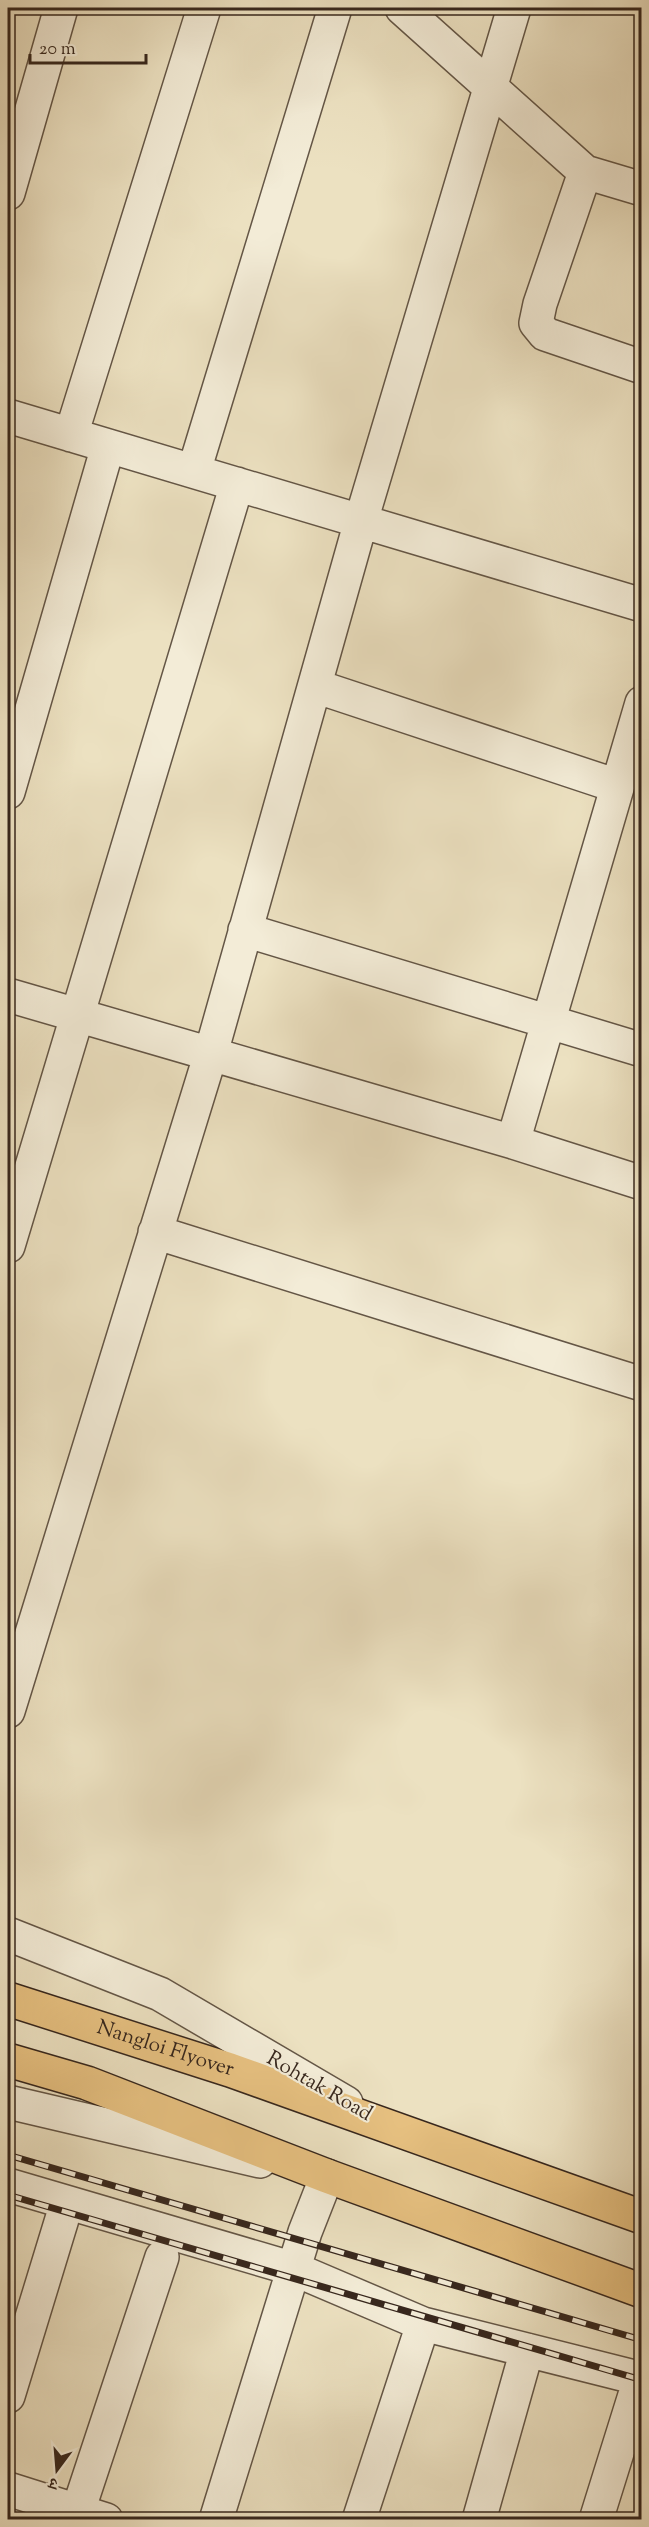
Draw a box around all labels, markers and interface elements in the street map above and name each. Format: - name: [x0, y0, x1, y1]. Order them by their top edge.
- scale bar: [30, 27, 146, 65]
- text: 20 m: [39, 37, 76, 63]
- street label: Nangloi Flyover: [93, 2013, 238, 2085]
- street label: Rohtak Road: [260, 2045, 378, 2130]
- north arrow: [27, 2440, 87, 2500]
- text: उ: [45, 2469, 62, 2494]

